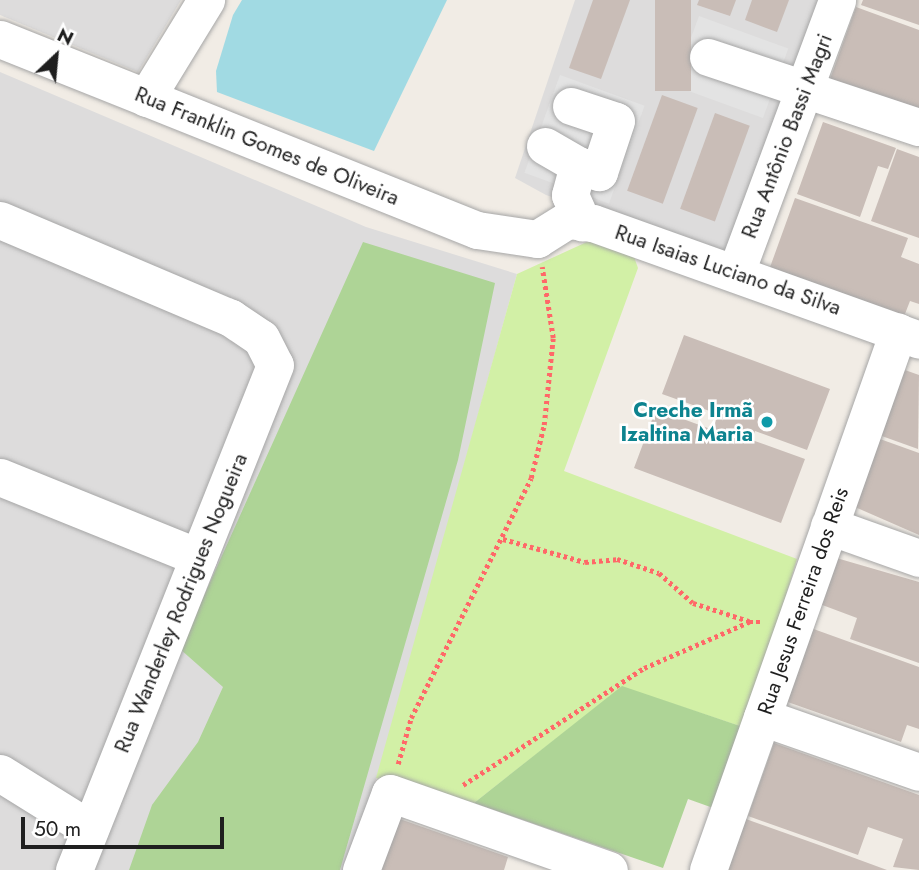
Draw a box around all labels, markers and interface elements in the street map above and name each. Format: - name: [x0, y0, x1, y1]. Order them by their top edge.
- north arrow: [21, 21, 91, 91]
- text: N: [53, 21, 78, 52]
- street label: Rua Antônio Bassi Magri: [736, 30, 838, 242]
- street label: Rua Franklin Gomes de Oliveira: [131, 81, 403, 211]
- street label: Rua Isaias Luciano da Silva: [612, 219, 844, 321]
- place label: Creche Irmã Izaltina Maria: [620, 397, 753, 447]
- marker: Creche Irmã Izaltina Maria: [759, 414, 775, 430]
- street label: Rua Wanderley Rodrigues Nogueira: [109, 450, 253, 756]
- street label: Rua Jesus Ferreira dos Reis: [752, 484, 854, 718]
- scale bar: [24, 804, 228, 848]
- text: 50 m: [34, 814, 81, 844]

